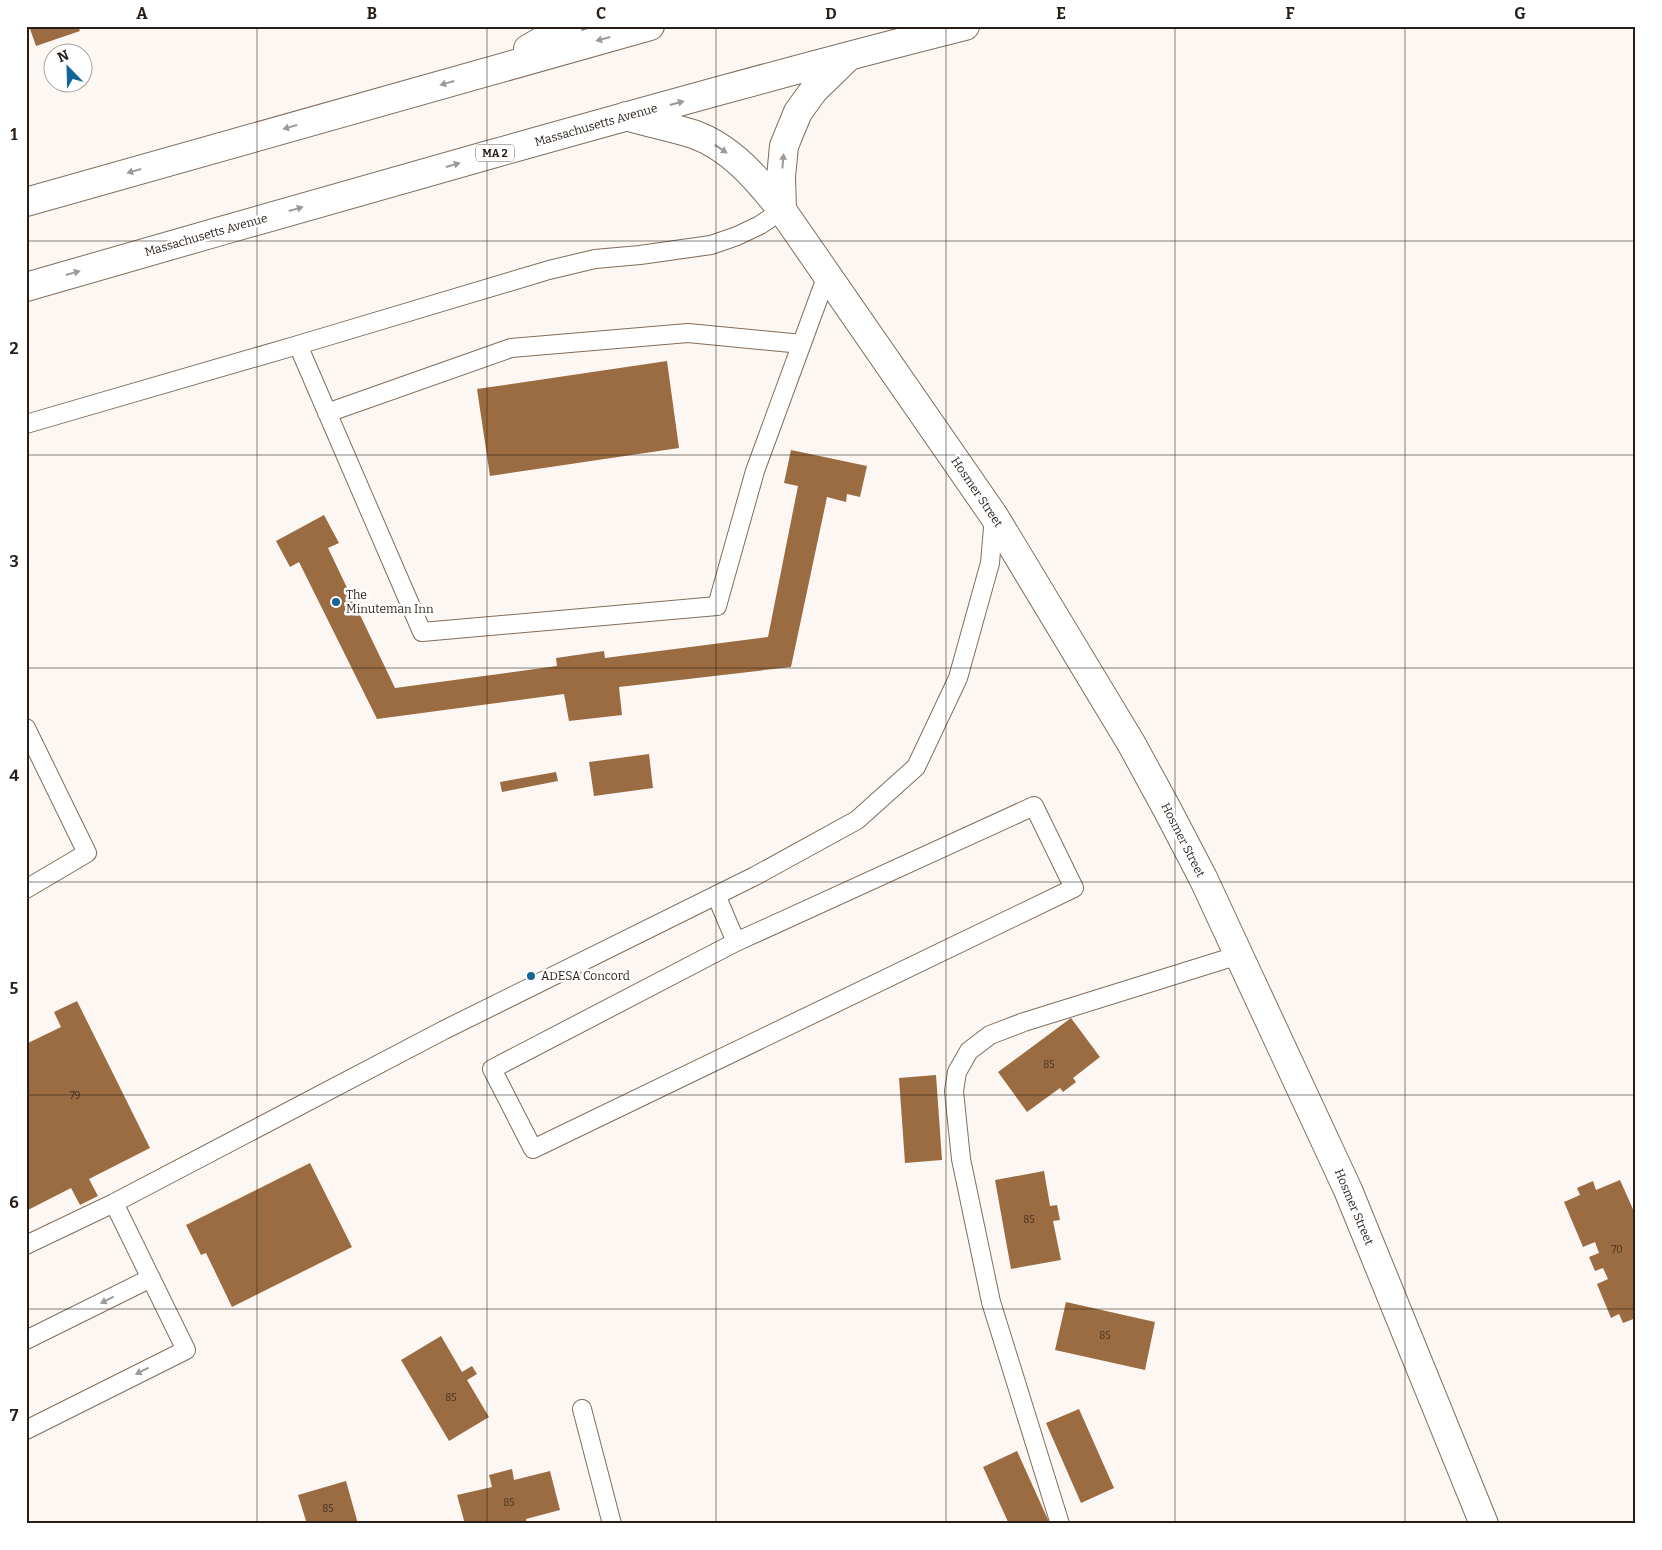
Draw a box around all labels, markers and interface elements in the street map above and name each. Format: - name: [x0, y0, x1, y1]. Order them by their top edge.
- text: A: [136, 4, 148, 23]
- text: B: [367, 4, 377, 23]
- text: C: [596, 4, 606, 23]
- text: D: [825, 4, 837, 23]
- text: E: [1056, 4, 1066, 23]
- text: F: [1286, 4, 1295, 23]
- text: G: [1514, 4, 1526, 23]
- one-way arrow: [596, 36, 611, 44]
- north arrow: [42, 42, 92, 92]
- text: N: [55, 46, 72, 66]
- one-way arrow: [439, 79, 454, 87]
- one-way arrow: [669, 98, 684, 106]
- street label: Massachusetts Avenue: [533, 101, 659, 149]
- one-way arrow: [283, 123, 298, 131]
- text: 1: [11, 125, 18, 144]
- road number: MA 2: [476, 144, 514, 162]
- one-way arrow: [714, 144, 728, 154]
- one-way arrow: [779, 153, 787, 169]
- one-way arrow: [445, 161, 460, 169]
- one-way arrow: [126, 168, 141, 176]
- one-way arrow: [289, 205, 304, 213]
- street label: Massachusetts Avenue: [143, 211, 269, 259]
- one-way arrow: [66, 269, 81, 277]
- text: 2: [9, 339, 19, 358]
- street label: Hosmer Street: [948, 454, 1006, 530]
- text: 3: [9, 552, 19, 571]
- place label: The Minuteman Inn: [346, 588, 434, 616]
- marker: The Minuteman Inn: [330, 596, 342, 608]
- text: 4: [9, 766, 19, 785]
- street label: Hosmer Street: [1158, 800, 1208, 880]
- place label: ADESA Concord: [541, 969, 630, 983]
- marker: ADESA Concord: [525, 970, 537, 982]
- text: 5: [10, 979, 19, 998]
- house number: 85: [1043, 1059, 1055, 1071]
- house number: 79: [70, 1090, 80, 1102]
- street label: Hosmer Street: [1332, 1167, 1377, 1248]
- text: 6: [9, 1193, 19, 1212]
- house number: 85: [1023, 1214, 1035, 1226]
- house number: 70: [1611, 1244, 1623, 1256]
- one-way arrow: [100, 1296, 114, 1304]
- house number: 85: [1099, 1330, 1111, 1342]
- one-way arrow: [135, 1367, 150, 1376]
- house number: 85: [445, 1392, 457, 1404]
- text: 7: [10, 1406, 19, 1425]
- house number: 85: [503, 1497, 515, 1509]
- house number: 85: [322, 1503, 334, 1515]

